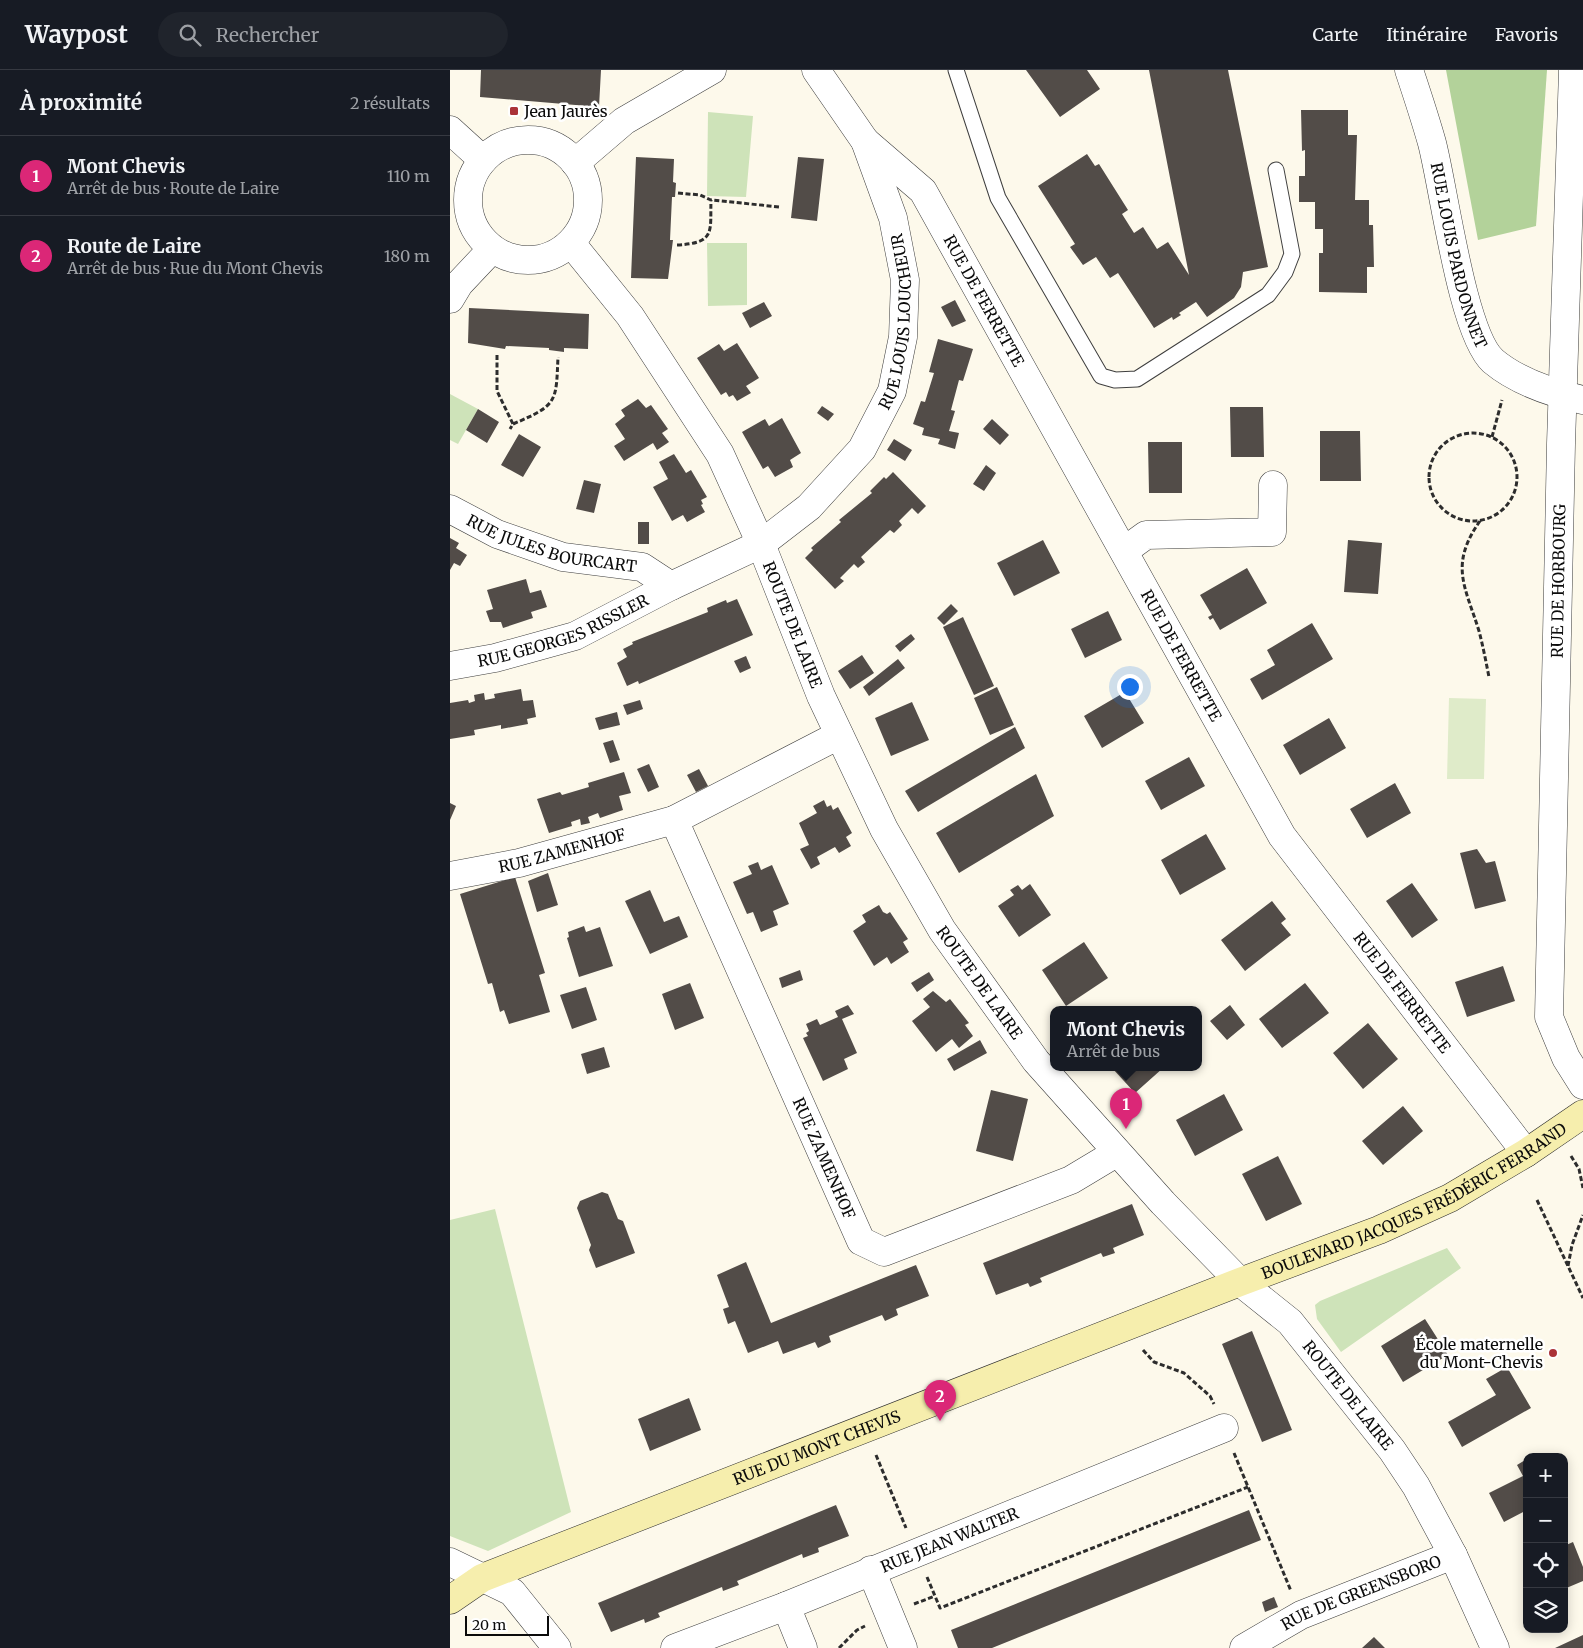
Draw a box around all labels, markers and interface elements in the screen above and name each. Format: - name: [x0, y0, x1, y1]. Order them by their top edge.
- search box: [158, 12, 508, 57]
- text: Waypost: [25, 19, 128, 50]
- icon: search: [176, 21, 204, 49]
- text: Rechercher: [216, 23, 319, 47]
- text: Carte: [1312, 23, 1358, 46]
- text: Itinéraire: [1386, 23, 1467, 46]
- text: Favoris: [1495, 23, 1558, 46]
- text: À proximité: [20, 89, 142, 116]
- text: 2 résultats: [350, 93, 430, 113]
- place label: Jean Jaurès: [523, 101, 608, 121]
- marker: Jean Jaurès: [508, 105, 520, 117]
- text: Mont Chevis: [67, 154, 185, 178]
- street label: RUE LOUIS PARDONNET: [1427, 161, 1492, 351]
- text: 1: [32, 166, 40, 186]
- text: 110 m: [387, 166, 430, 186]
- text: Arrêt de bus · Route de Laire: [67, 178, 279, 198]
- street label: RUE LOUIS LOUCHEUR: [874, 231, 915, 413]
- street label: RUE DE FERRETTE: [939, 231, 1029, 371]
- text: Route de Laire: [67, 234, 201, 258]
- text: 2: [31, 246, 41, 266]
- text: 180 m: [384, 246, 430, 266]
- text: Arrêt de bus · Rue du Mont Chevis: [67, 258, 323, 278]
- street label: RUE DE HORBOURG: [1547, 503, 1569, 658]
- street label: RUE JULES BOURCART: [463, 510, 638, 576]
- street label: ROUTE DE LAIRE: [759, 558, 827, 691]
- street label: RUE DE FERRETTE: [1137, 586, 1226, 725]
- street label: RUE GEORGES RISSLER: [476, 589, 652, 671]
- your location: [1117, 674, 1143, 700]
- street label: RUE ZAMENHOF: [497, 824, 628, 877]
- street label: ROUTE DE LAIRE: [932, 922, 1027, 1043]
- street label: RUE DE FERRETTE: [1349, 928, 1456, 1058]
- popup: [1050, 1006, 1202, 1071]
- text: Mont Chevis: [1067, 1017, 1185, 1041]
- text: Arrêt de bus: [1067, 1041, 1160, 1061]
- pin: 1: [1110, 1088, 1142, 1129]
- street label: RUE ZAMENHOF: [788, 1094, 860, 1222]
- street label: BOULEVARD JACQUES FRÉDÉRIC FERRAND: [1258, 1118, 1570, 1283]
- place label: École maternelle du Mont-Chevis: [1415, 1334, 1543, 1372]
- street label: ROUTE DE LAIRE: [1298, 1336, 1398, 1454]
- marker: École maternelle du Mont-Chevis: [1547, 1347, 1559, 1359]
- pin: 2: [924, 1380, 956, 1421]
- street label: RUE DU MONT CHEVIS: [730, 1406, 903, 1489]
- map controls: [1523, 1453, 1568, 1633]
- button: +: [1523, 1453, 1568, 1498]
- button: −: [1523, 1498, 1568, 1543]
- street label: RUE JEAN WALTER: [877, 1502, 1022, 1577]
- button: locate: [1523, 1543, 1568, 1588]
- street label: RUE DE GREENSBORO: [1277, 1551, 1445, 1634]
- button: layers: [1523, 1588, 1568, 1633]
- scale bar: [465, 1613, 549, 1636]
- text: 20 m: [472, 1616, 506, 1634]

